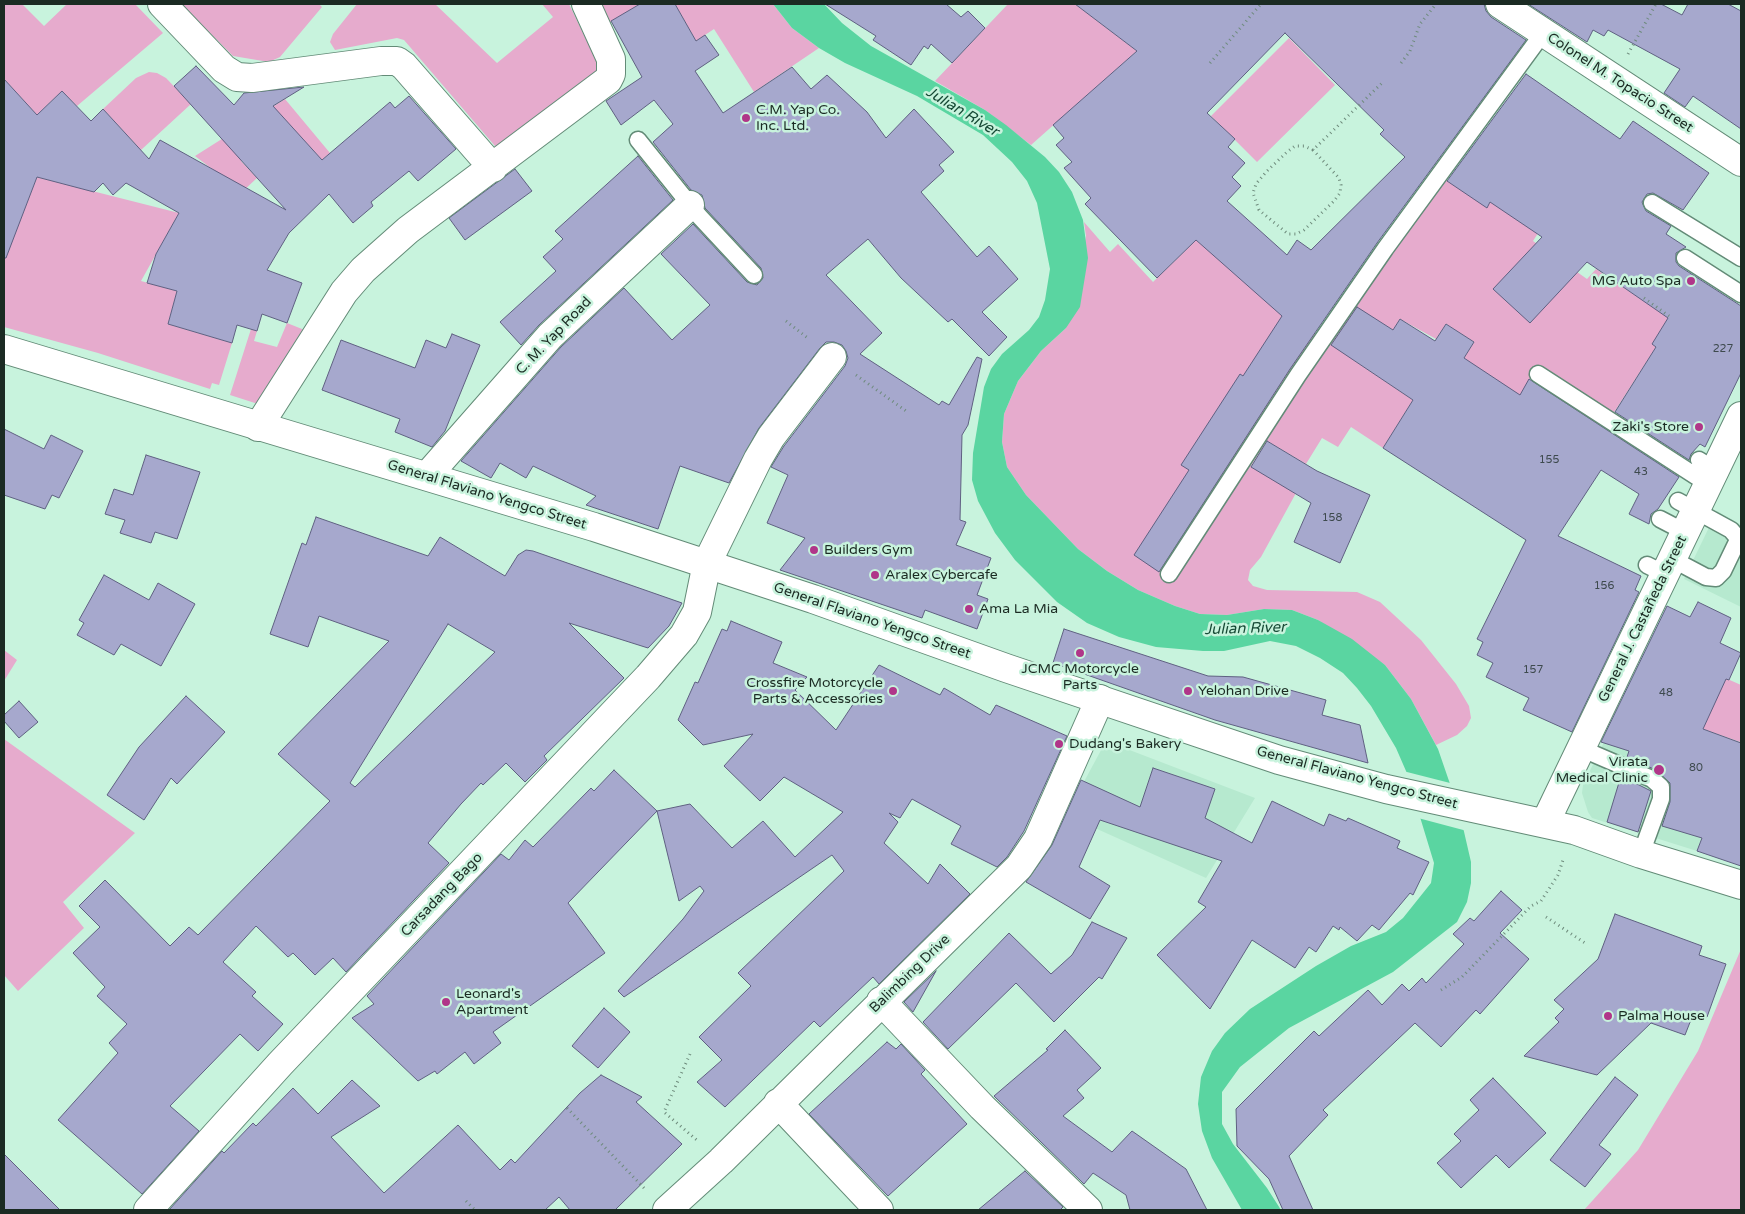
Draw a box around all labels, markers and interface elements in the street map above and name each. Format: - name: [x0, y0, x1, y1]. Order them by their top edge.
- street label: Colonel M. Topacio Street: [1544, 30, 1696, 136]
- water label: Julian River: [922, 83, 1002, 141]
- place label: C.M. Yap Co. Inc. Ltd.: [756, 102, 840, 134]
- marker: C.M. Yap Co. Inc. Ltd.: [740, 112, 752, 124]
- place label: MG Auto Spa: [1592, 273, 1681, 289]
- marker: MG Auto Spa: [1685, 275, 1697, 287]
- street label: C. M. Yap Road: [513, 294, 595, 378]
- house number: 227: [1713, 342, 1733, 356]
- place label: Zaki's Store: [1612, 419, 1689, 435]
- marker: Zaki's Store: [1693, 421, 1705, 433]
- house number: 155: [1539, 453, 1559, 467]
- street label: General Flaviano Yengco Street: [385, 457, 589, 533]
- house number: 43: [1634, 465, 1648, 479]
- house number: 158: [1322, 511, 1342, 525]
- street label: General J. Castañeda Street: [1595, 533, 1691, 705]
- place label: Builders Gym: [824, 542, 913, 558]
- marker: Builders Gym: [808, 544, 820, 556]
- place label: Aralex Cybercafe: [885, 567, 998, 583]
- marker: Aralex Cybercafe: [869, 569, 881, 581]
- street label: General Flaviano Yengco Street: [771, 579, 973, 663]
- house number: 156: [1594, 579, 1614, 593]
- place label: Ama La Mia: [979, 601, 1058, 617]
- marker: Ama La Mia: [963, 603, 975, 615]
- water label: Julian River: [1204, 619, 1286, 639]
- marker: JCMC Motorcycle Parts: [1074, 647, 1086, 659]
- place label: JCMC Motorcycle Parts: [1021, 661, 1139, 694]
- house number: 157: [1523, 663, 1543, 677]
- place label: Crossfire Motorcycle Parts & Accessories: [746, 675, 883, 708]
- place label: Yelohan Drive: [1198, 683, 1289, 699]
- marker: Crossfire Motorcycle Parts & Accessories: [887, 685, 899, 697]
- marker: Yelohan Drive: [1182, 685, 1194, 697]
- house number: 48: [1659, 686, 1673, 700]
- place label: Dudang's Bakery: [1069, 736, 1181, 752]
- marker: Dudang's Bakery: [1053, 738, 1065, 750]
- street label: General Flaviano Yengco Street: [1255, 743, 1459, 813]
- place label: Virata Medical Clinic: [1556, 754, 1648, 786]
- house number: 80: [1689, 761, 1703, 775]
- marker: Virata Medical Clinic: [1652, 763, 1666, 777]
- street label: Carsadang Bago: [398, 850, 486, 940]
- street label: Balimbing Drive: [866, 931, 954, 1017]
- place label: Leonard's Apartment: [456, 986, 528, 1019]
- marker: Leonard's Apartment: [440, 996, 452, 1008]
- place label: Palma House: [1618, 1008, 1705, 1024]
- marker: Palma House: [1602, 1010, 1614, 1022]

